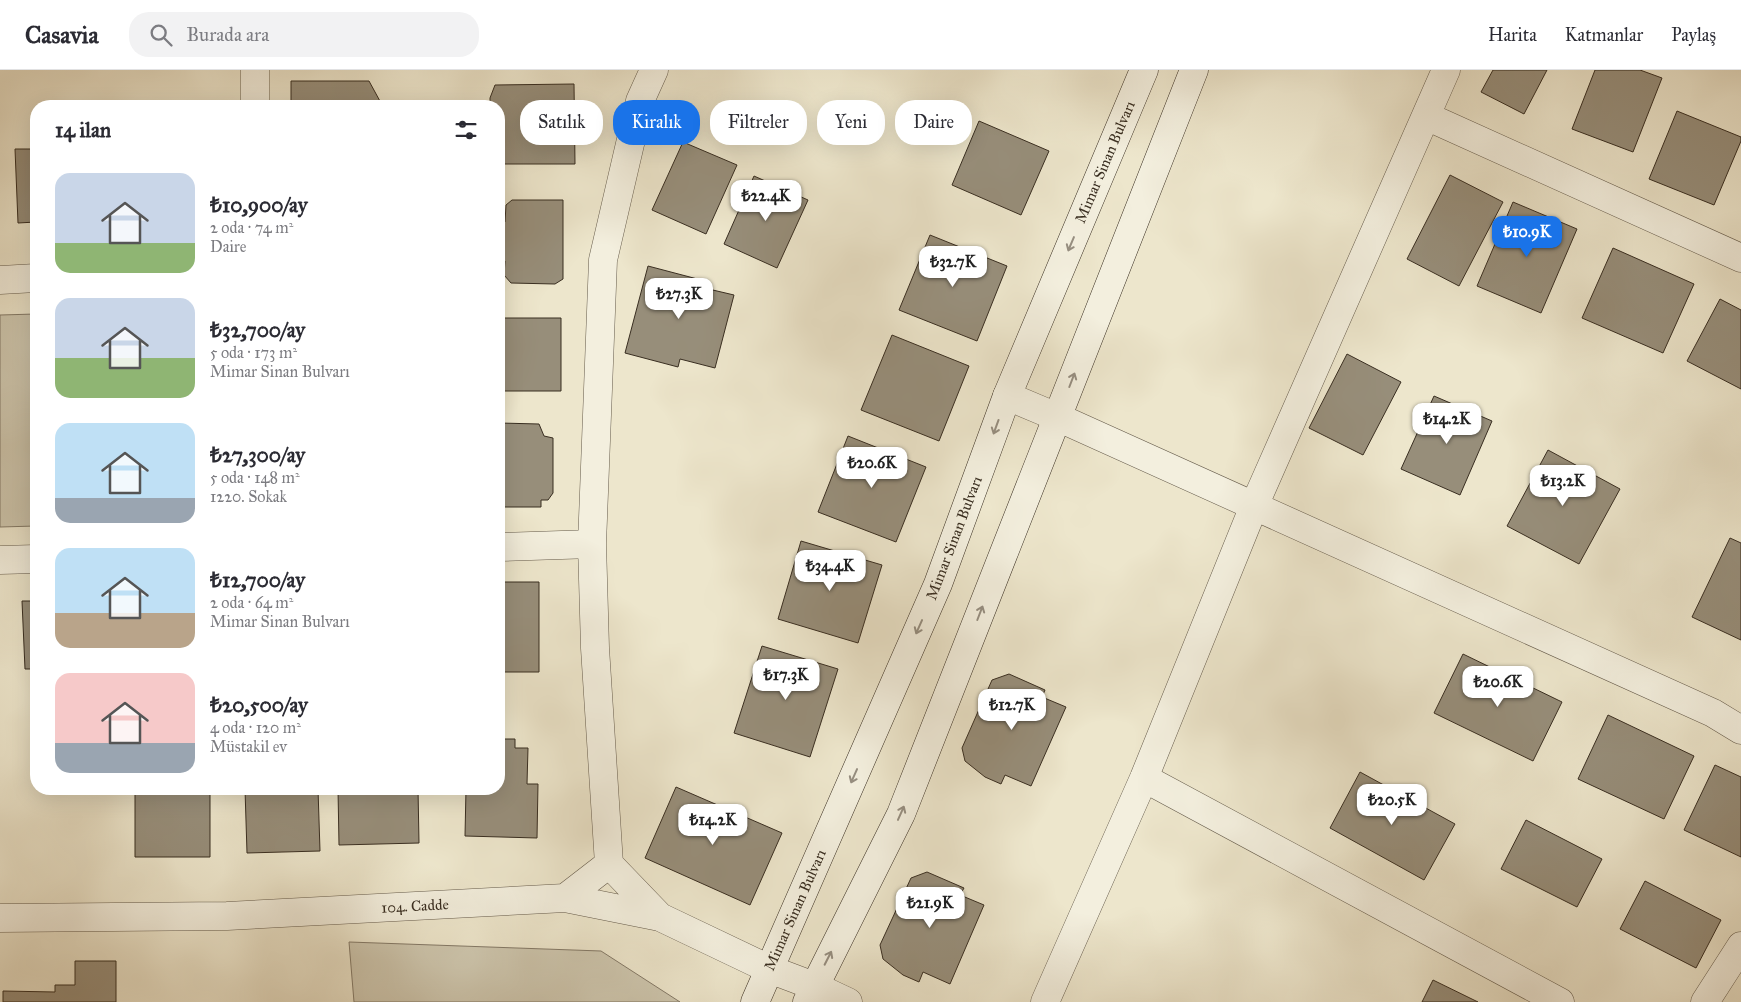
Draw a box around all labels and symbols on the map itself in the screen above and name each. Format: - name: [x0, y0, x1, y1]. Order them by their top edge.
- street label: Mimar Sinan Bulvarı: [1071, 98, 1139, 226]
- pin: ₺22.4K: [725, 180, 807, 222]
- pin: ₺10.9K: [1486, 216, 1568, 258]
- one-way arrow: [1066, 236, 1076, 251]
- pin: ₺32.7K: [912, 246, 994, 288]
- pin: ₺27.3K: [638, 278, 720, 320]
- one-way arrow: [1068, 373, 1077, 389]
- pin: ₺14.2K: [1406, 402, 1488, 445]
- one-way arrow: [991, 418, 1000, 434]
- pin: ₺20.6K: [831, 446, 913, 489]
- pin: ₺13.2K: [1522, 464, 1604, 507]
- street label: Mimar Sinan Bulvarı: [922, 474, 986, 602]
- pin: ₺34.4K: [789, 550, 871, 592]
- one-way arrow: [976, 606, 986, 621]
- one-way arrow: [914, 619, 924, 634]
- pin: ₺17.3K: [745, 658, 827, 701]
- pin: ₺20.6K: [1457, 666, 1539, 708]
- pin: ₺12.7K: [971, 688, 1053, 731]
- one-way arrow: [848, 768, 858, 783]
- pin: ₺20.5K: [1351, 784, 1433, 826]
- pin: ₺14.2K: [672, 804, 754, 846]
- one-way arrow: [897, 806, 907, 821]
- street label: Mimar Sinan Bulvarı: [760, 847, 830, 973]
- pin: ₺21.9K: [889, 886, 971, 929]
- street label: 104. Cadde: [381, 895, 449, 917]
- one-way arrow: [824, 951, 833, 966]

